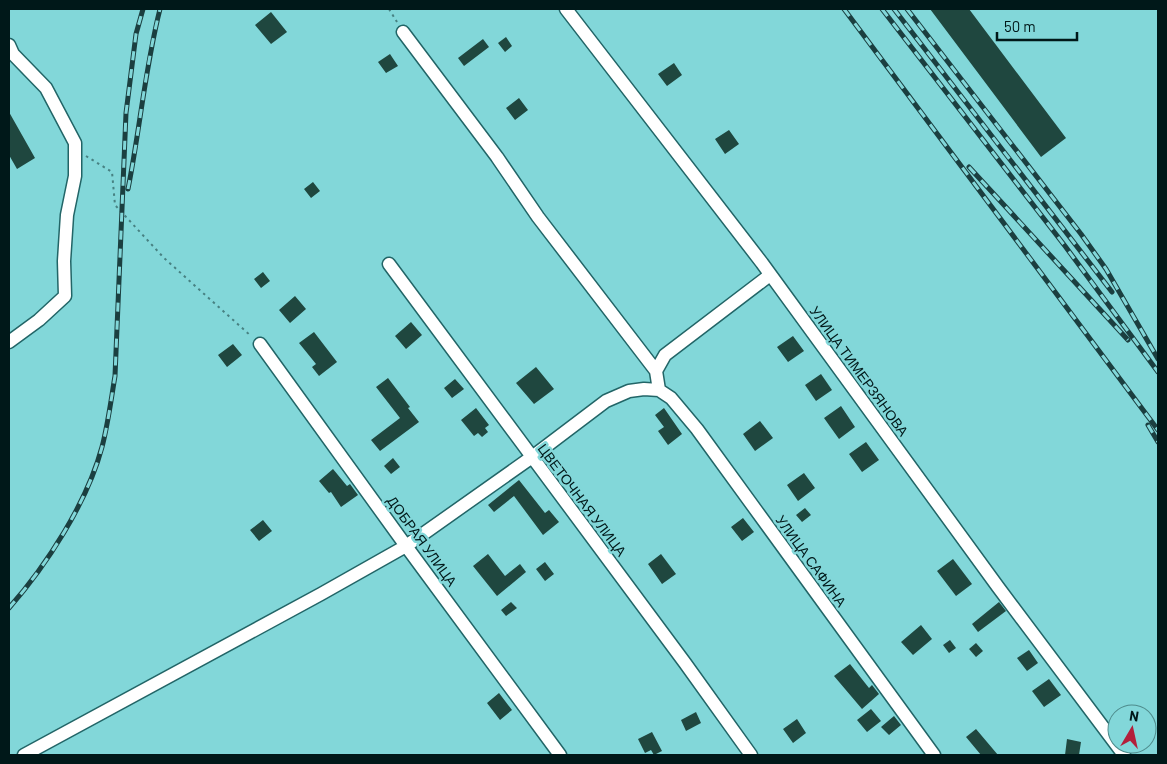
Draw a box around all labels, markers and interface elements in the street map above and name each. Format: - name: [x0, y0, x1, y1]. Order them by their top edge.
- scale bar: [997, 10, 1077, 42]
- text: 50 m: [1004, 17, 1036, 35]
- street label: УЛИЦА ТИМЕРЗЯНОВА: [807, 302, 913, 440]
- street label: ЦВЕТОЧНАЯ УЛИЦА: [535, 440, 631, 560]
- street label: ДОБРАЯ УЛИЦА: [384, 492, 461, 590]
- street label: УЛИЦА САФИНА: [772, 512, 851, 610]
- north arrow: [1107, 704, 1157, 754]
- text: N: [1128, 707, 1140, 725]

